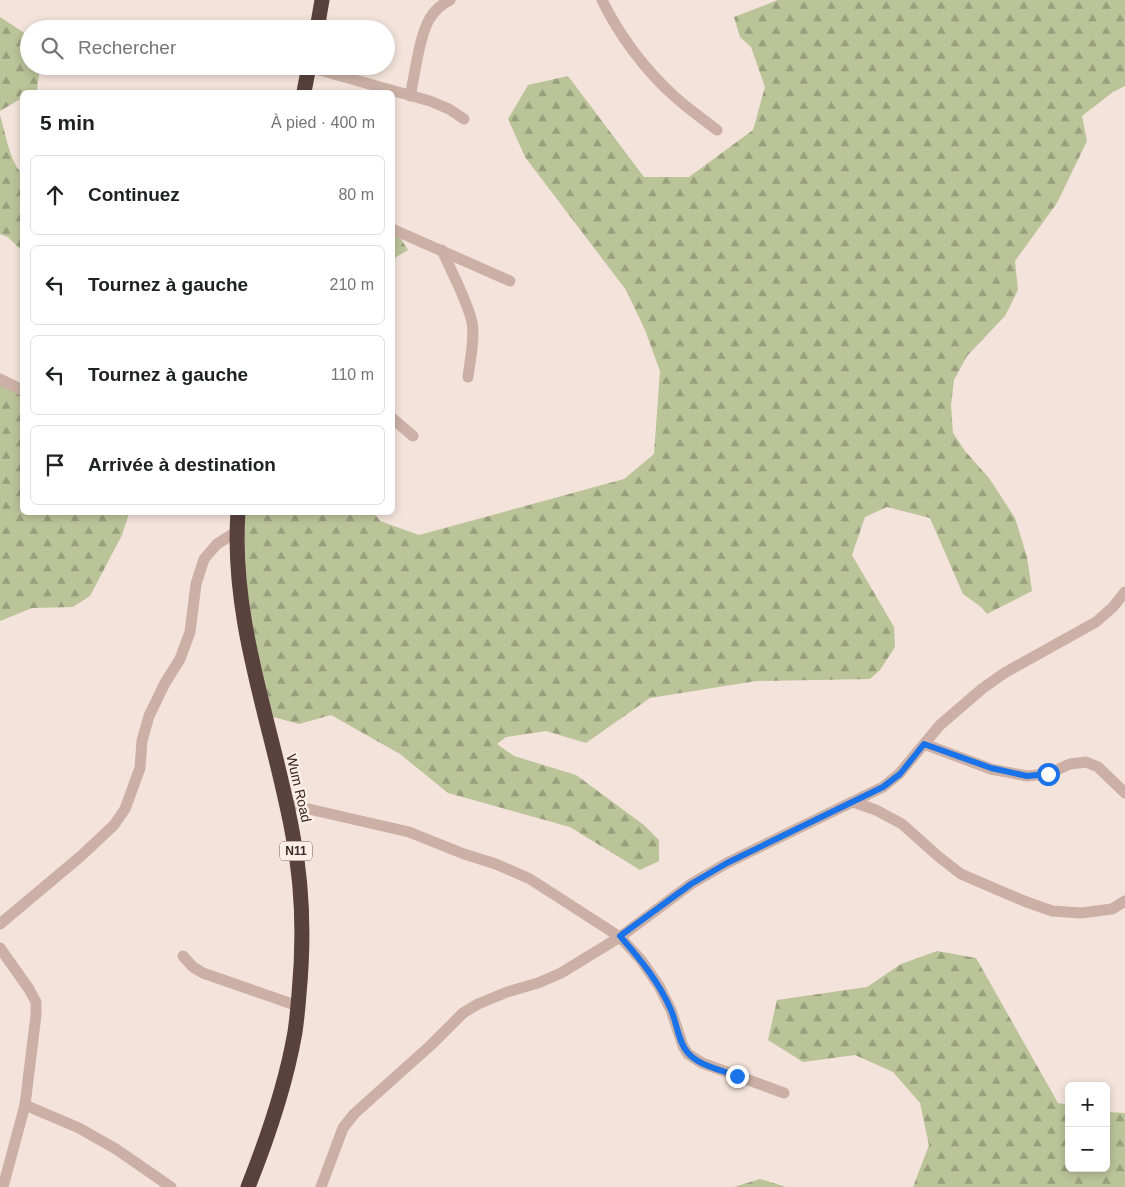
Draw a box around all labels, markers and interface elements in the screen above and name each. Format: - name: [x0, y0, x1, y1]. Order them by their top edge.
- search box: [20, 20, 395, 75]
- icon: search: [38, 34, 66, 62]
- text: Rechercher: [78, 37, 176, 58]
- text: 5 min: [40, 111, 95, 134]
- text: À pied · 400 m: [271, 114, 375, 131]
- icon: ahead: [41, 181, 69, 209]
- text: Continuez: [88, 184, 180, 205]
- text: 80 m: [338, 186, 374, 203]
- icon: left: [41, 271, 69, 299]
- text: Tournez à gauche: [88, 274, 248, 295]
- text: 210 m: [330, 276, 374, 293]
- icon: left: [41, 361, 69, 389]
- text: Tournez à gauche: [88, 364, 248, 385]
- text: 110 m: [331, 366, 374, 383]
- icon: arrive: [41, 451, 69, 479]
- text: Arrivée à destination: [88, 454, 276, 475]
- street label: Wum Road: [283, 752, 315, 824]
- route start: [1037, 763, 1060, 786]
- road number: N11: [280, 841, 312, 860]
- route end: [726, 1065, 749, 1088]
- map controls: [1065, 1082, 1110, 1172]
- button: +: [1065, 1082, 1110, 1127]
- button: −: [1065, 1127, 1110, 1172]

